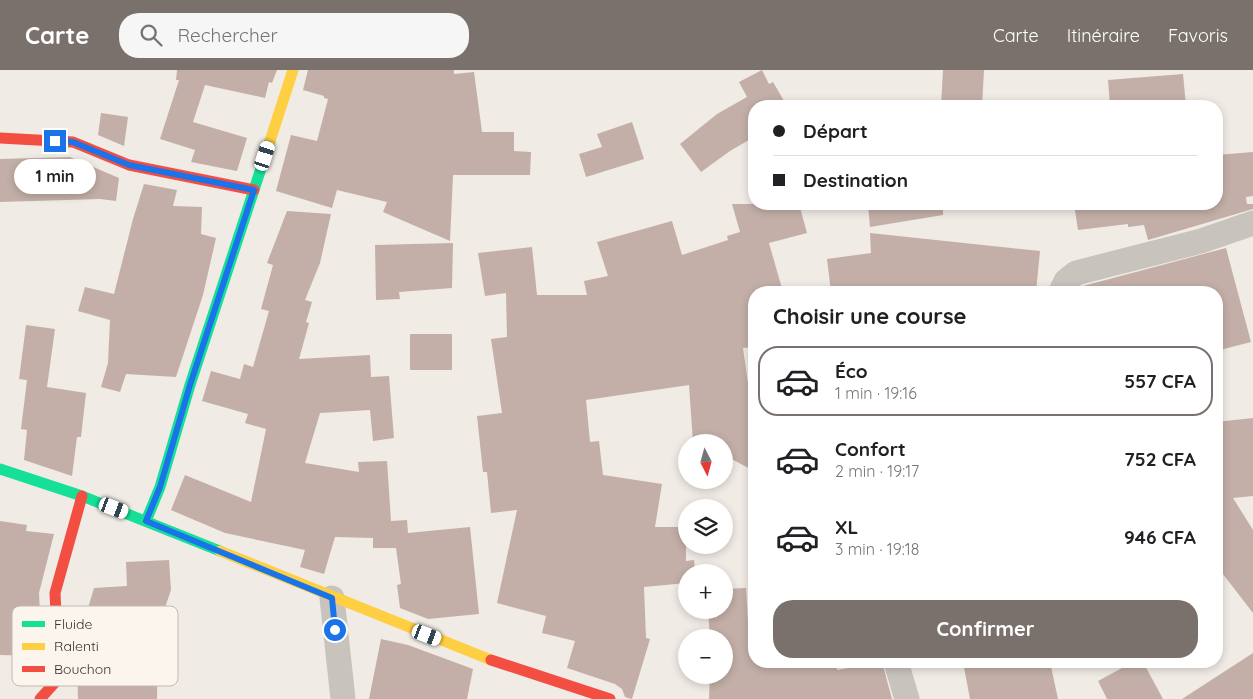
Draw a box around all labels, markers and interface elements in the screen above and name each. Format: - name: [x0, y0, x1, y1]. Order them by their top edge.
- search box: [119, 13, 469, 58]
- text: Carte: [25, 20, 89, 50]
- icon: search: [137, 21, 165, 49]
- text: Rechercher: [177, 23, 278, 47]
- text: Carte: [993, 24, 1039, 47]
- text: Itinéraire: [1067, 24, 1140, 47]
- text: Favoris: [1168, 24, 1228, 47]
- text: Départ: [803, 119, 868, 143]
- route end: [44, 130, 66, 152]
- car: [253, 139, 276, 173]
- callout: 1 min: [14, 158, 96, 194]
- text: 1 min: [36, 166, 74, 186]
- text: Destination: [803, 168, 908, 192]
- text: Choisir une course: [773, 302, 967, 330]
- icon: car: [775, 359, 820, 404]
- text: Éco: [835, 359, 868, 383]
- text: 557 CFA: [1124, 369, 1196, 393]
- text: 1 min · 19:16: [835, 383, 917, 403]
- north arrow: [678, 434, 732, 489]
- map controls: [678, 434, 733, 684]
- icon: car: [775, 437, 820, 482]
- text: Confort: [835, 437, 906, 461]
- text: 752 CFA: [1124, 447, 1196, 471]
- text: 2 min · 19:17: [835, 461, 919, 481]
- car: [97, 496, 130, 520]
- button: layers: [678, 499, 733, 554]
- icon: car: [775, 515, 820, 560]
- text: XL: [835, 515, 858, 539]
- text: 946 CFA: [1124, 525, 1196, 549]
- text: 3 min · 19:18: [835, 539, 919, 559]
- button: +: [678, 564, 733, 619]
- button: Confirmer: [773, 600, 1198, 658]
- legend: [12, 606, 178, 686]
- text: Fluide: [54, 615, 93, 633]
- route start: [324, 619, 346, 641]
- car: [410, 623, 443, 647]
- button: −: [678, 629, 733, 684]
- text: Ralenti: [54, 637, 99, 655]
- text: Bouchon: [54, 660, 111, 678]

